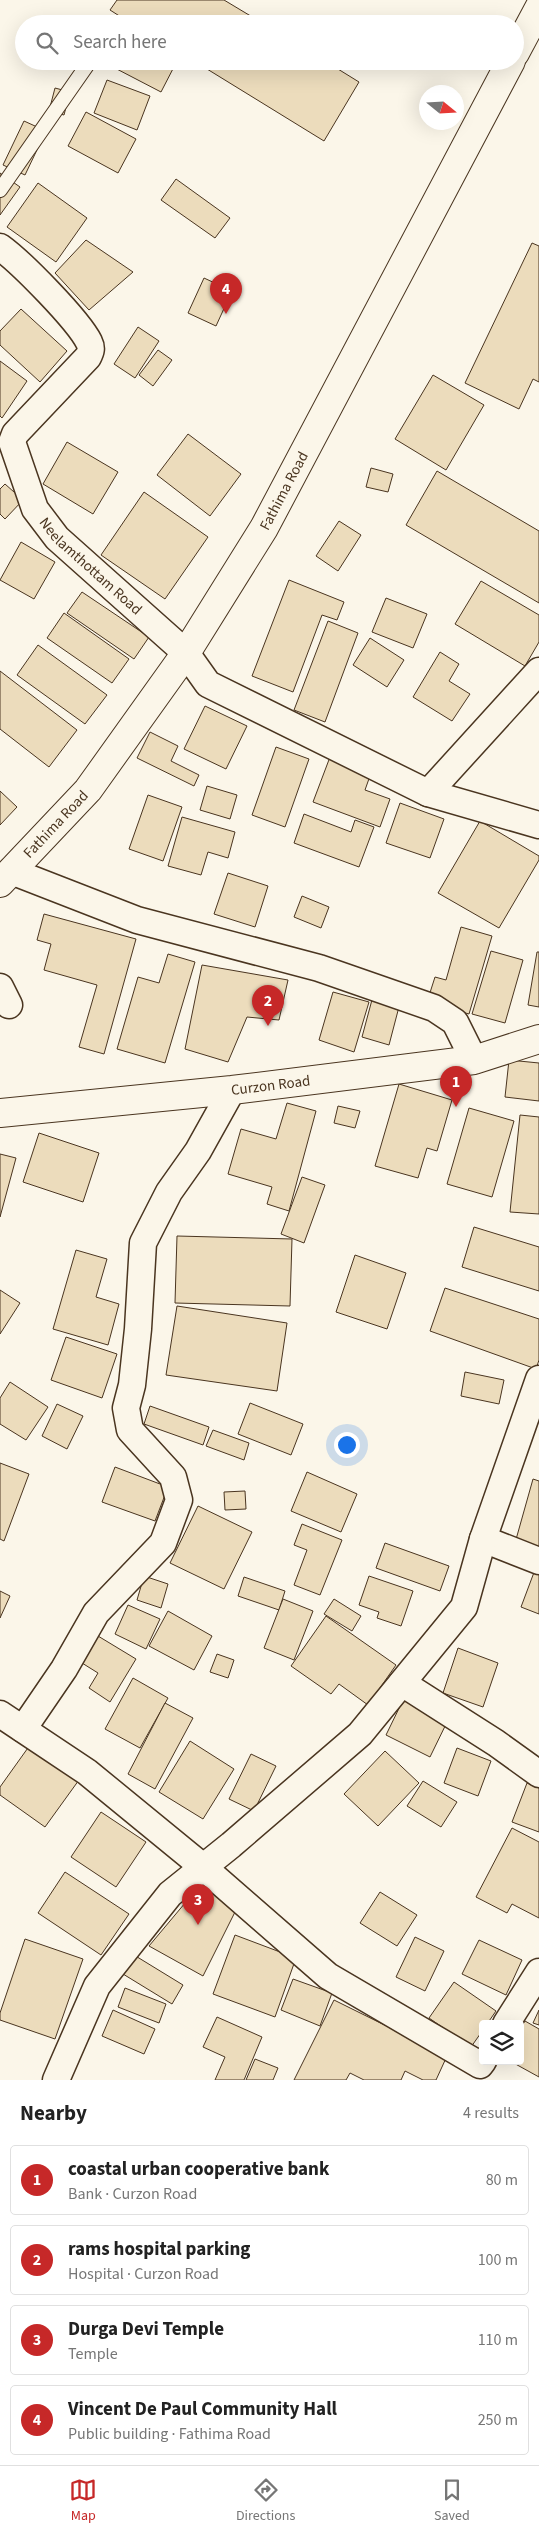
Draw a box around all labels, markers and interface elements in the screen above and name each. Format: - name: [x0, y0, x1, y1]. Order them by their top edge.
- search box: [15, 15, 524, 70]
- icon: search: [33, 29, 61, 57]
- text: Search here: [73, 29, 167, 56]
- north arrow: [419, 85, 464, 130]
- pin: 4: [210, 273, 242, 314]
- street label: Fathima Road: [255, 448, 314, 534]
- street label: Neelamthottam Road: [34, 513, 146, 620]
- street label: Fathima Road: [19, 786, 93, 863]
- pin: 2: [252, 985, 284, 1026]
- pin: 1: [440, 1066, 472, 1107]
- street label: Curzon Road: [230, 1070, 311, 1101]
- your location: [334, 1432, 360, 1458]
- pin: 3: [182, 1884, 214, 1925]
- map controls: [479, 2020, 524, 2065]
- button: layers: [479, 2020, 524, 2065]
- text: Nearby: [20, 2098, 87, 2128]
- text: 4 results: [463, 2102, 519, 2124]
- text: coastal urban cooperative bank: [68, 2156, 329, 2183]
- text: 1: [33, 2169, 41, 2191]
- text: 80 m: [486, 2169, 518, 2191]
- text: Bank · Curzon Road: [68, 2183, 197, 2205]
- text: rams hospital parking: [68, 2236, 250, 2263]
- text: 2: [33, 2249, 41, 2271]
- text: 100 m: [478, 2249, 518, 2271]
- text: Hospital · Curzon Road: [68, 2263, 219, 2285]
- text: Durga Devi Temple: [68, 2316, 224, 2343]
- text: 3: [33, 2329, 41, 2351]
- text: 110 m: [478, 2329, 518, 2351]
- text: Temple: [68, 2343, 118, 2365]
- text: Vincent De Paul Community Hall: [68, 2396, 337, 2423]
- text: 4: [33, 2409, 41, 2431]
- text: 250 m: [478, 2409, 518, 2431]
- text: Public building · Fathima Road: [68, 2423, 271, 2445]
- tab: Map: [69, 2476, 97, 2526]
- tab: Directions: [236, 2476, 295, 2526]
- tab: Saved: [434, 2476, 470, 2526]

